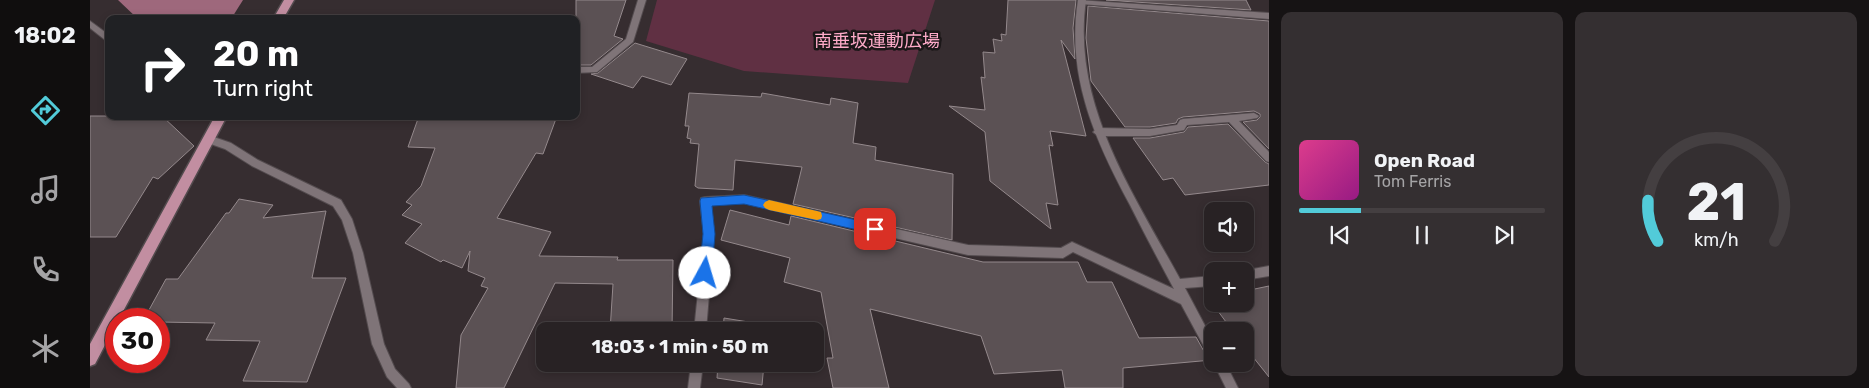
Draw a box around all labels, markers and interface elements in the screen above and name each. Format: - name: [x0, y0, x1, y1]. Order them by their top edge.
- text: 18:02: [14, 22, 76, 49]
- park label: 南垂坂運動広場: [814, 30, 940, 52]
- text: 20 m: [213, 33, 299, 75]
- icon: right: [130, 35, 195, 100]
- text: Turn right: [213, 75, 313, 102]
- icon: directions: [28, 93, 63, 128]
- text: Open Road: [1374, 149, 1475, 172]
- text: 21: [1686, 171, 1746, 233]
- icon: music: [28, 172, 63, 207]
- text: Tom Ferris: [1374, 172, 1451, 191]
- map controls: [1204, 202, 1254, 372]
- button: sound: [1204, 202, 1254, 252]
- pin: [854, 208, 896, 250]
- icon: arrive: [861, 215, 889, 243]
- icon: previous: [1326, 221, 1354, 249]
- icon: pause: [1408, 221, 1436, 249]
- icon: next: [1490, 221, 1518, 249]
- text: km/h: [1694, 229, 1738, 250]
- position arrow: [678, 246, 730, 298]
- icon: phone: [28, 252, 63, 287]
- button: +: [1204, 262, 1254, 312]
- speed limit sign: 30: [105, 308, 170, 373]
- button: −: [1204, 322, 1254, 372]
- icon: climate: [28, 331, 63, 366]
- text: 18:03 · 1 min · 50 m: [591, 335, 769, 358]

